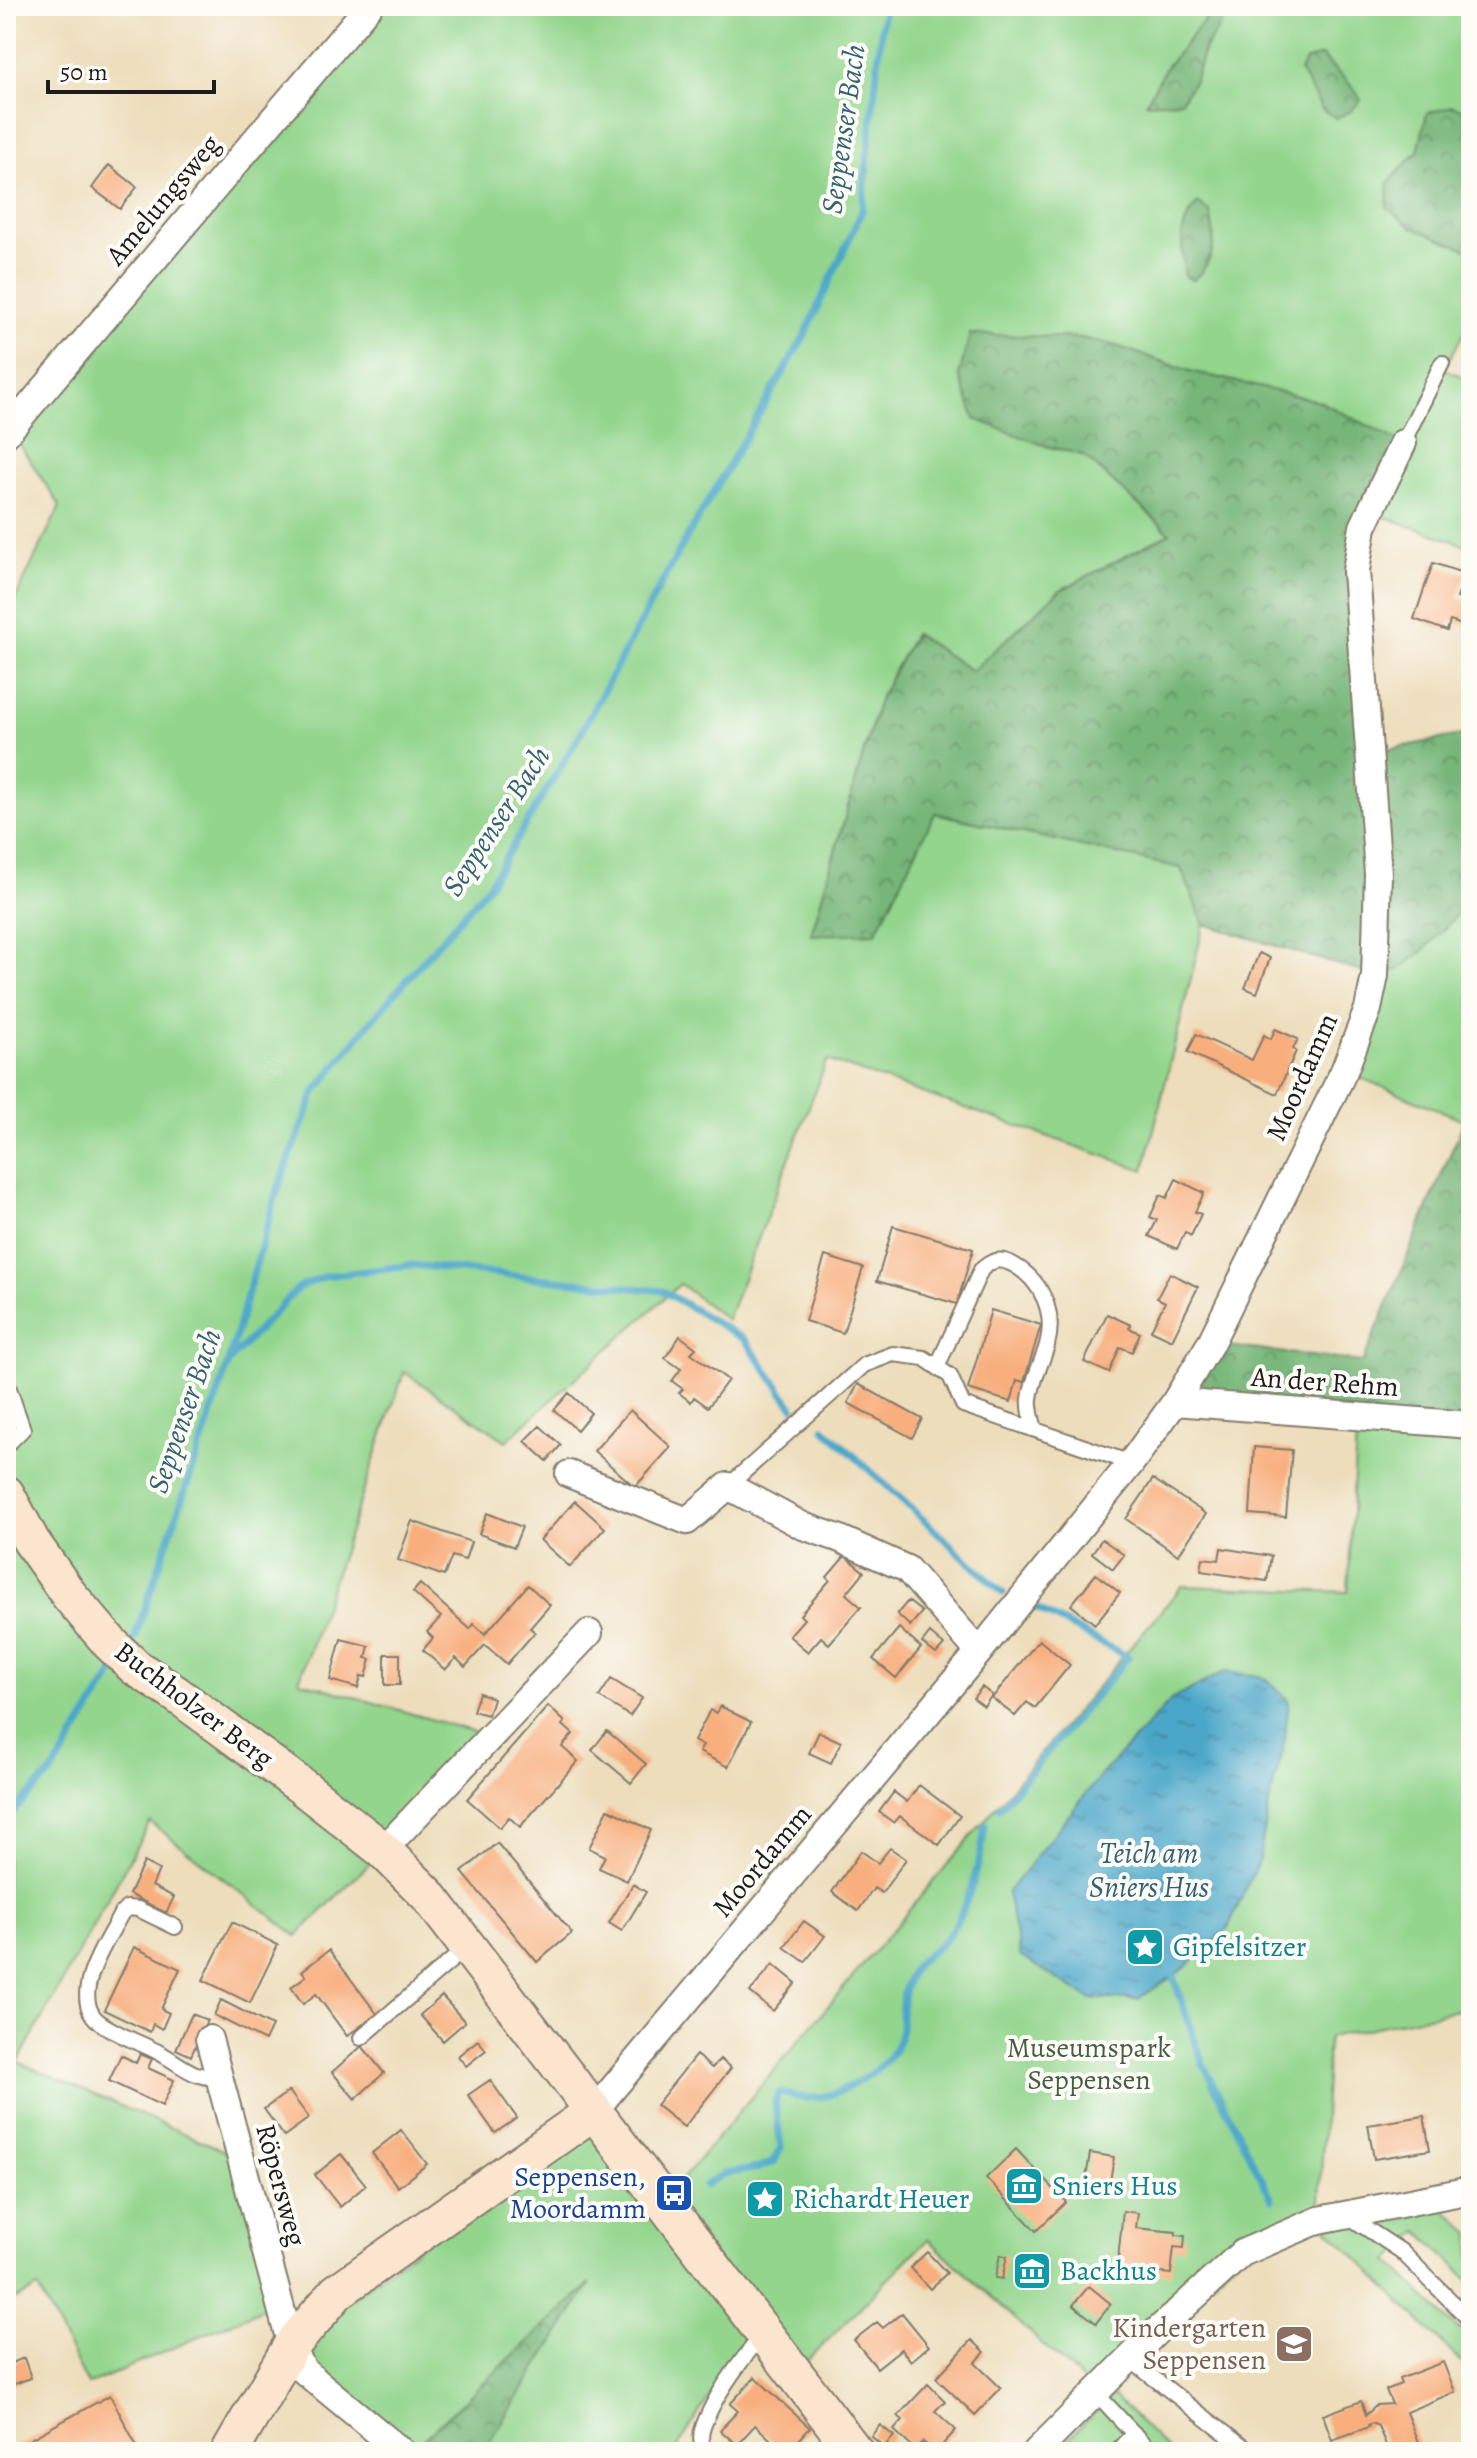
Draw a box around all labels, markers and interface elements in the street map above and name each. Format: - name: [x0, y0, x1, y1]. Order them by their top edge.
- water label: Seppenser Bach: [811, 42, 875, 216]
- scale bar: [48, 44, 214, 94]
- text: 50 m: [60, 56, 108, 88]
- street label: Amelungsweg: [96, 127, 229, 274]
- water label: Seppenser Bach: [433, 738, 559, 904]
- street label: Moordamm: [1257, 1007, 1347, 1147]
- water label: Seppenser Bach: [137, 1324, 231, 1498]
- street label: An der Rehm: [1249, 1358, 1400, 1406]
- street label: Buchholzer Berg: [107, 1633, 281, 1777]
- street label: Moordamm: [704, 1797, 820, 1925]
- water label: Teich am Sniers Hus: [1089, 1833, 1209, 1907]
- place icon: Gipfelsitzer: [1124, 1926, 1166, 1968]
- place label: Gipfelsitzer: [1173, 1928, 1307, 1966]
- park label: Museumspark Seppensen: [1007, 2029, 1171, 2099]
- street label: Röpersweg: [246, 2120, 316, 2250]
- place label: Seppensen, Moordamm: [510, 2158, 646, 2228]
- museum icon: Sniers Hus: [1003, 2165, 1045, 2207]
- place label: Sniers Hus: [1052, 2167, 1177, 2205]
- bus stop icon: Seppensen, Moordamm: [653, 2172, 695, 2214]
- place icon: Richardt Heuer: [744, 2178, 786, 2220]
- place label: Richardt Heuer: [793, 2180, 970, 2218]
- museum icon: Backhus: [1011, 2250, 1053, 2292]
- place label: Backhus: [1060, 2252, 1157, 2290]
- place label: Kindergarten Seppensen: [1112, 2309, 1266, 2379]
- school or university icon: Kindergarten Seppensen: [1273, 2323, 1315, 2365]

